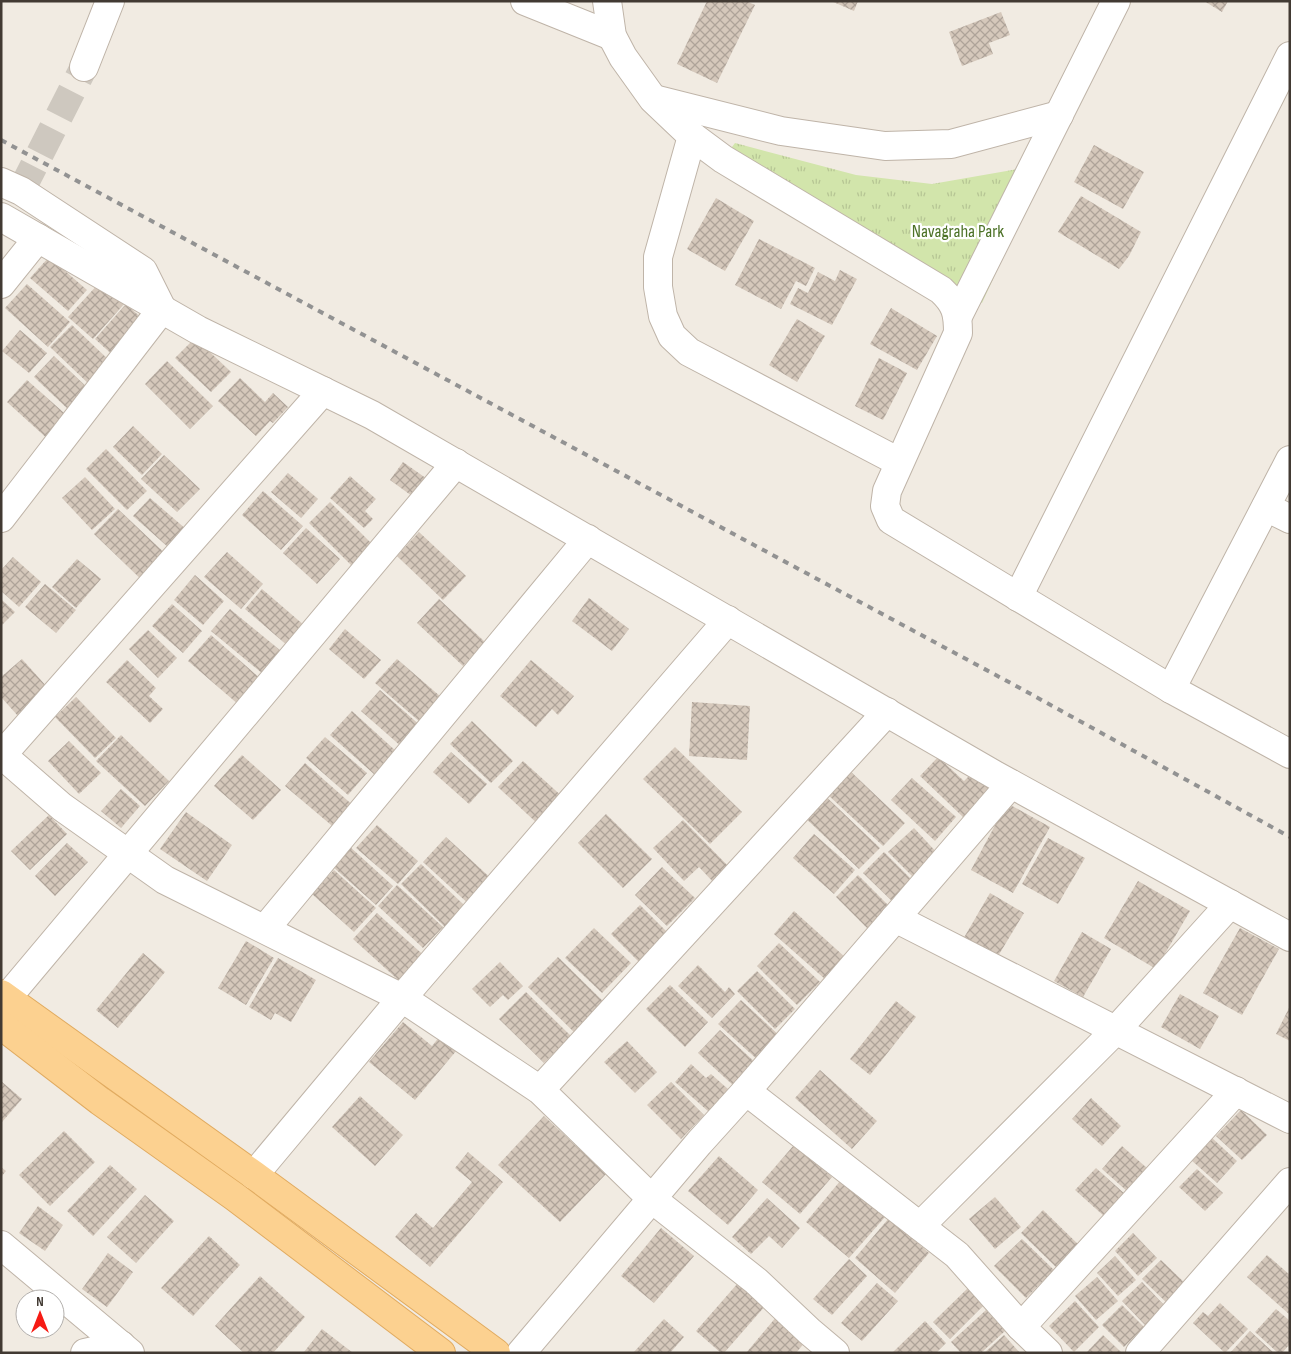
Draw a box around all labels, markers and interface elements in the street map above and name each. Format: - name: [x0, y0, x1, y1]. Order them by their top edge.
- park label: Navagraha Park: [912, 221, 1004, 242]
- north arrow: [15, 1289, 65, 1339]
- text: N: [36, 1293, 44, 1310]

